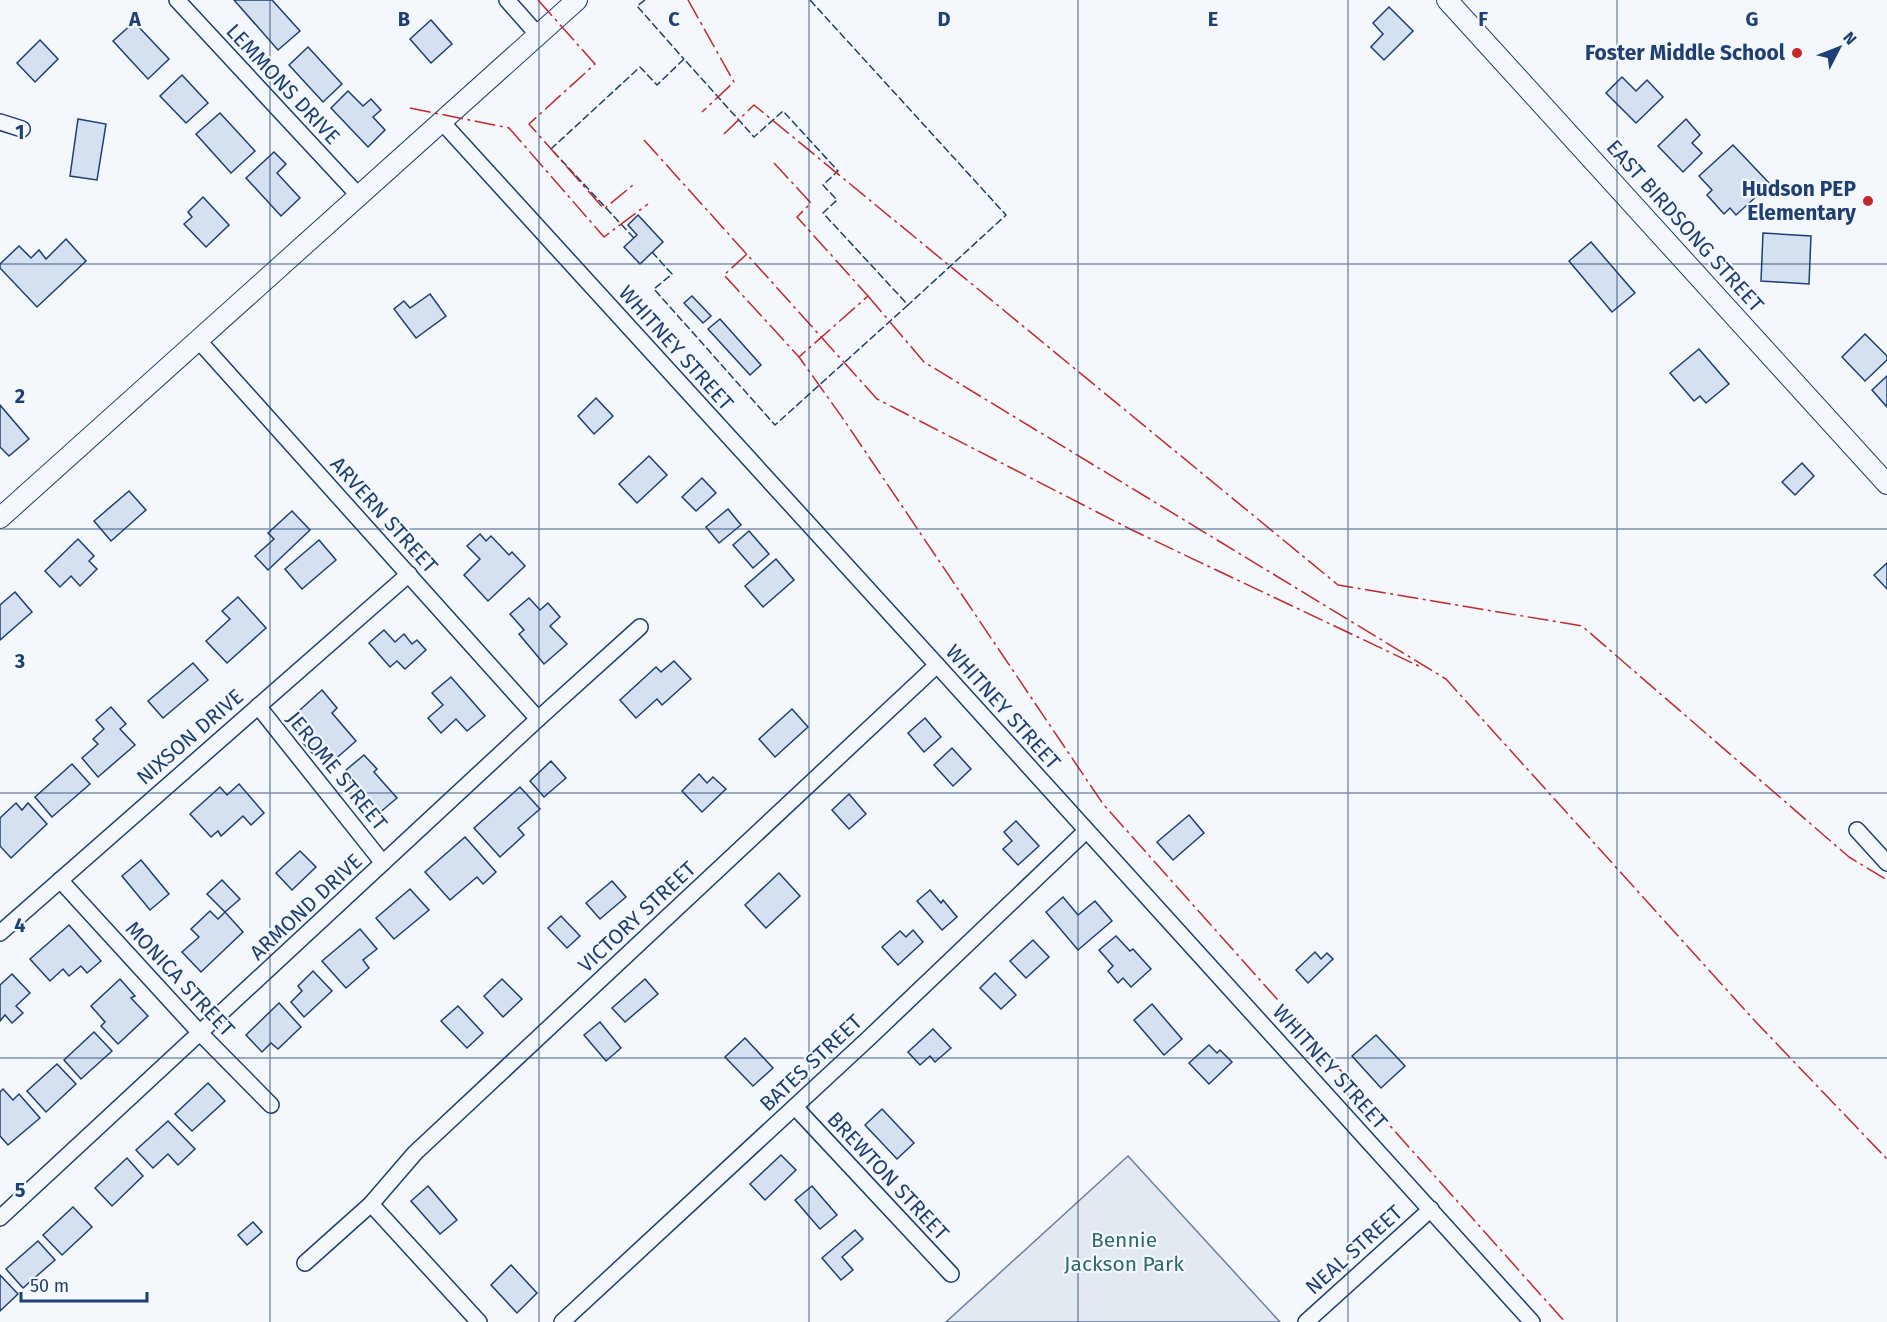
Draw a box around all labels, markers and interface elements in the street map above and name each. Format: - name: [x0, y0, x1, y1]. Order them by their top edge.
- text: A: [128, 7, 142, 31]
- text: B: [398, 7, 410, 31]
- text: C: [668, 7, 680, 31]
- text: D: [937, 7, 951, 31]
- text: E: [1208, 7, 1218, 31]
- text: F: [1478, 7, 1488, 31]
- text: G: [1746, 7, 1758, 31]
- street label: LEMMONS DRIVE: [221, 18, 345, 150]
- north arrow: [1809, 18, 1869, 78]
- text: N: [1839, 28, 1860, 49]
- place label: Foster Middle School: [1585, 40, 1786, 66]
- marker: Foster Middle School: [1790, 46, 1804, 60]
- text: 1: [15, 120, 25, 144]
- street label: EAST BIRDSONG STREET: [1601, 134, 1769, 318]
- place label: Hudson PEP Elementary: [1742, 176, 1856, 226]
- marker: Hudson PEP Elementary: [1861, 194, 1875, 208]
- street label: WHITNEY STREET: [613, 280, 739, 416]
- text: 2: [15, 384, 25, 408]
- street label: ARVERN STREET: [325, 451, 443, 579]
- street label: WHITNEY STREET: [940, 639, 1066, 775]
- text: 3: [14, 649, 25, 673]
- street label: NIXSON DRIVE: [131, 684, 249, 790]
- street label: JEROME STREET: [281, 706, 393, 836]
- street label: ARMOND DRIVE: [244, 848, 368, 966]
- street label: VICTORY STREET: [573, 856, 701, 978]
- text: 4: [14, 913, 26, 937]
- street label: MONICA STREET: [120, 916, 240, 1042]
- street label: WHITNEY STREET: [1267, 999, 1393, 1135]
- street label: BATES STREET: [754, 1009, 868, 1117]
- street label: BREWTON STREET: [822, 1106, 954, 1246]
- text: 5: [15, 1178, 26, 1202]
- street label: NEAL STREET: [1300, 1200, 1408, 1300]
- park label: Bennie Jackson Park: [1064, 1227, 1184, 1277]
- scale bar: [21, 1265, 147, 1303]
- text: 50 m: [30, 1275, 69, 1297]

